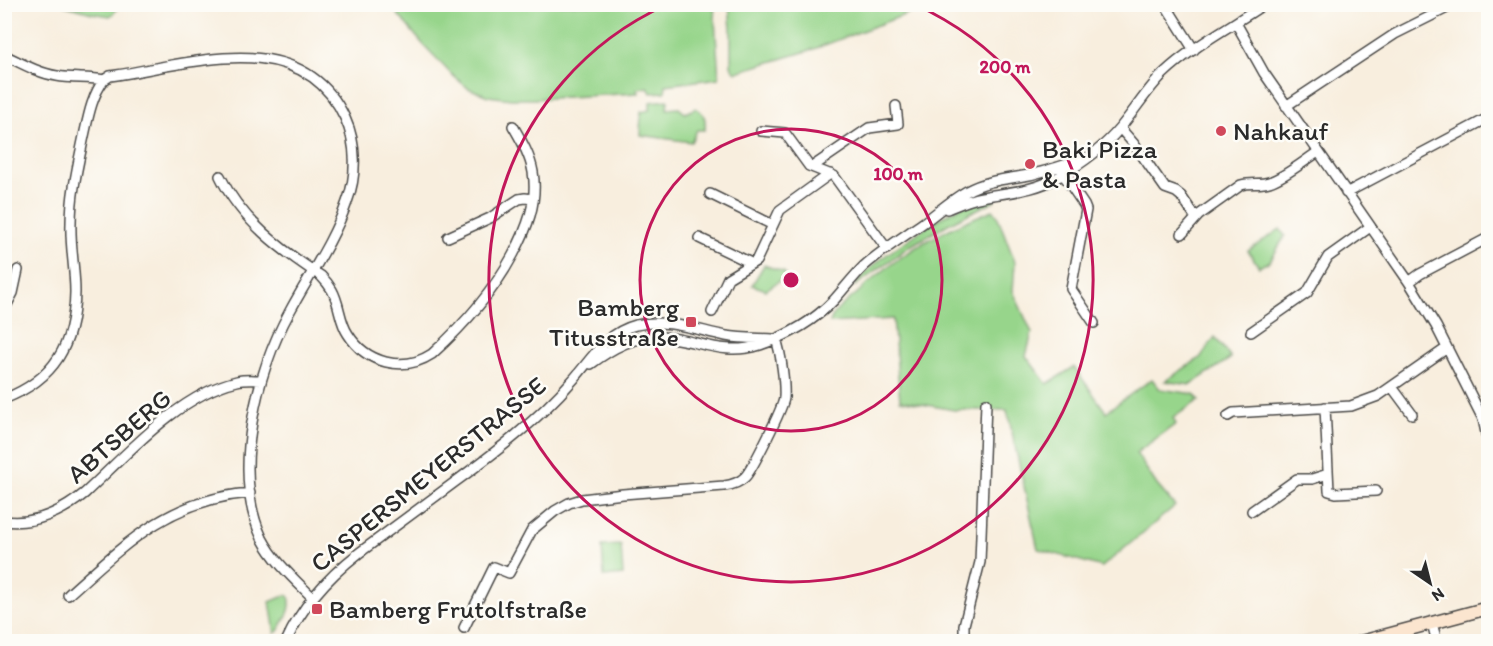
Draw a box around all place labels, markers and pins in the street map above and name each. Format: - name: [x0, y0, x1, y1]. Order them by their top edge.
- place label: Nahkauf: [1233, 115, 1329, 147]
- marker: Nahkauf: [1214, 124, 1228, 138]
- place label: Baki Pizza & Pasta: [1042, 133, 1158, 195]
- marker: Baki Pizza & Pasta: [1023, 157, 1037, 171]
- centre of rings: [781, 270, 801, 290]
- place label: Bamberg Titusstraße: [549, 291, 680, 353]
- marker: Bamberg Titusstraße: [684, 315, 698, 329]
- place label: Bamberg Frutolfstraße: [329, 593, 587, 625]
- marker: Bamberg Frutolfstraße: [310, 602, 324, 616]

